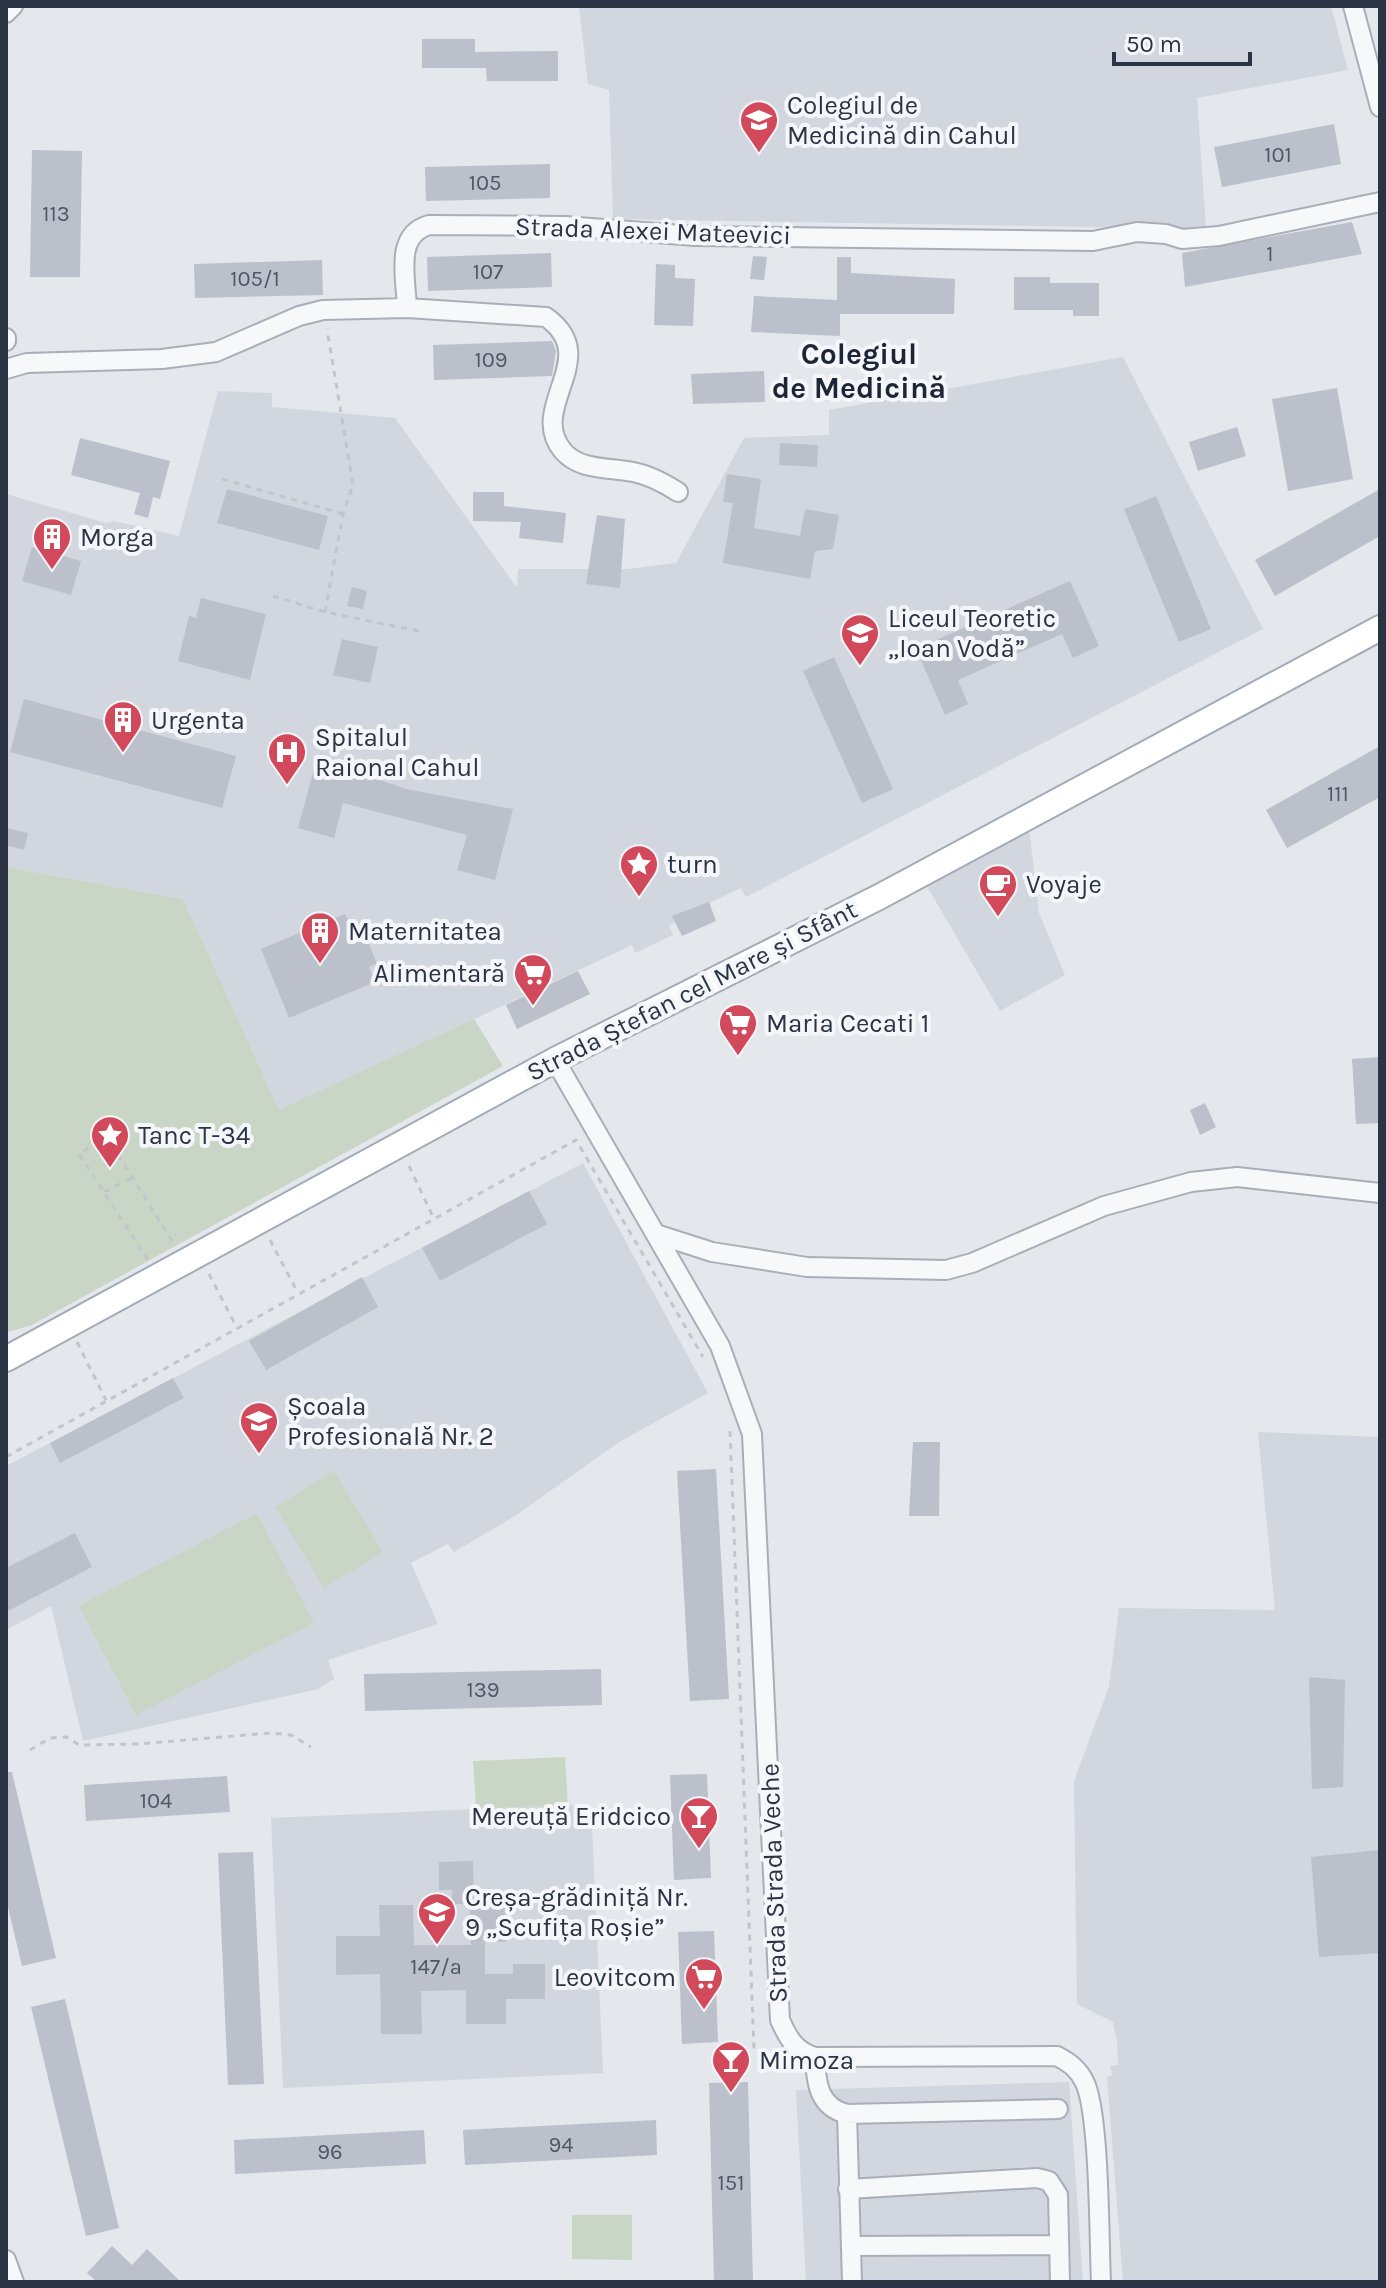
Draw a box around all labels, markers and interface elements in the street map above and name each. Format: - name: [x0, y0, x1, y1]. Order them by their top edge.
- scale bar: [1114, 16, 1250, 66]
- text: 50 m: [1126, 30, 1182, 58]
- place label: Colegiul de Medicină din Cahul: [787, 90, 1017, 151]
- school or university icon: Colegiul de Medicină din Cahul: [738, 99, 780, 154]
- house number: 101: [1264, 142, 1292, 168]
- house number: 105: [469, 170, 501, 196]
- house number: 113: [42, 201, 70, 227]
- street label: Strada Alexei Mateevici: [515, 211, 791, 251]
- house number: 1: [1266, 241, 1274, 267]
- house number: 107: [473, 259, 503, 285]
- house number: 105/1: [230, 266, 280, 292]
- district label: Colegiul de Medicină: [772, 336, 946, 406]
- house number: 109: [474, 347, 508, 373]
- building icon: Morga: [31, 516, 73, 571]
- place label: Morga: [80, 522, 154, 553]
- place label: Liceul Teoretic „Ioan Vodă”: [888, 603, 1056, 664]
- school or university icon: Liceul Teoretic „Ioan Vodă”: [839, 612, 881, 667]
- building icon: Urgenta: [102, 699, 144, 754]
- place label: Urgenta: [151, 705, 245, 736]
- place label: Spitalul Raional Cahul: [315, 722, 480, 783]
- hospital icon: Spitalul Raional Cahul: [266, 731, 308, 786]
- house number: 111: [1327, 781, 1349, 807]
- place icon: turn: [618, 843, 660, 898]
- place label: turn: [667, 849, 718, 880]
- cafe icon: Voyaje: [977, 863, 1019, 918]
- place label: Voyaje: [1026, 869, 1102, 900]
- street label: Strada Ștefan cel Mare și Sfânt: [522, 894, 863, 1088]
- building icon: Maternitatea: [299, 910, 341, 965]
- place label: Maternitatea: [348, 916, 502, 947]
- supermarket icon: Alimentară: [512, 952, 554, 1007]
- place label: Alimentară: [374, 958, 505, 989]
- supermarket icon: Maria Cecati 1: [717, 1002, 759, 1057]
- place label: Maria Cecati 1: [766, 1008, 929, 1039]
- place icon: Tanc T-34: [89, 1114, 131, 1169]
- place label: Tanc T-34: [138, 1120, 250, 1151]
- place label: Școala Profesională Nr. 2: [287, 1391, 494, 1452]
- school or university icon: Școala Profesională Nr. 2: [238, 1400, 280, 1455]
- house number: 139: [466, 1677, 500, 1703]
- street label: Strada Strada Veche: [754, 1763, 794, 2003]
- house number: 104: [140, 1788, 172, 1814]
- bar icon: Mereuță Eridcico: [678, 1795, 720, 1850]
- place label: Mereuță Eridcico: [471, 1801, 671, 1832]
- place label: Creșa-grădiniță Nr. 9 „Scufița Roșie”: [465, 1882, 688, 1943]
- school or university icon: Creșa-grădiniță Nr. 9 „Scufița Roșie”: [416, 1891, 458, 1946]
- house number: 147/a: [410, 1954, 462, 1980]
- supermarket icon: Leovitcom: [683, 1956, 725, 2011]
- place label: Leovitcom: [554, 1962, 676, 1993]
- bar icon: Mimoza: [710, 2039, 752, 2094]
- place label: Mimoza: [759, 2045, 854, 2076]
- house number: 94: [548, 2132, 574, 2158]
- house number: 96: [317, 2139, 343, 2165]
- house number: 151: [718, 2170, 744, 2196]

